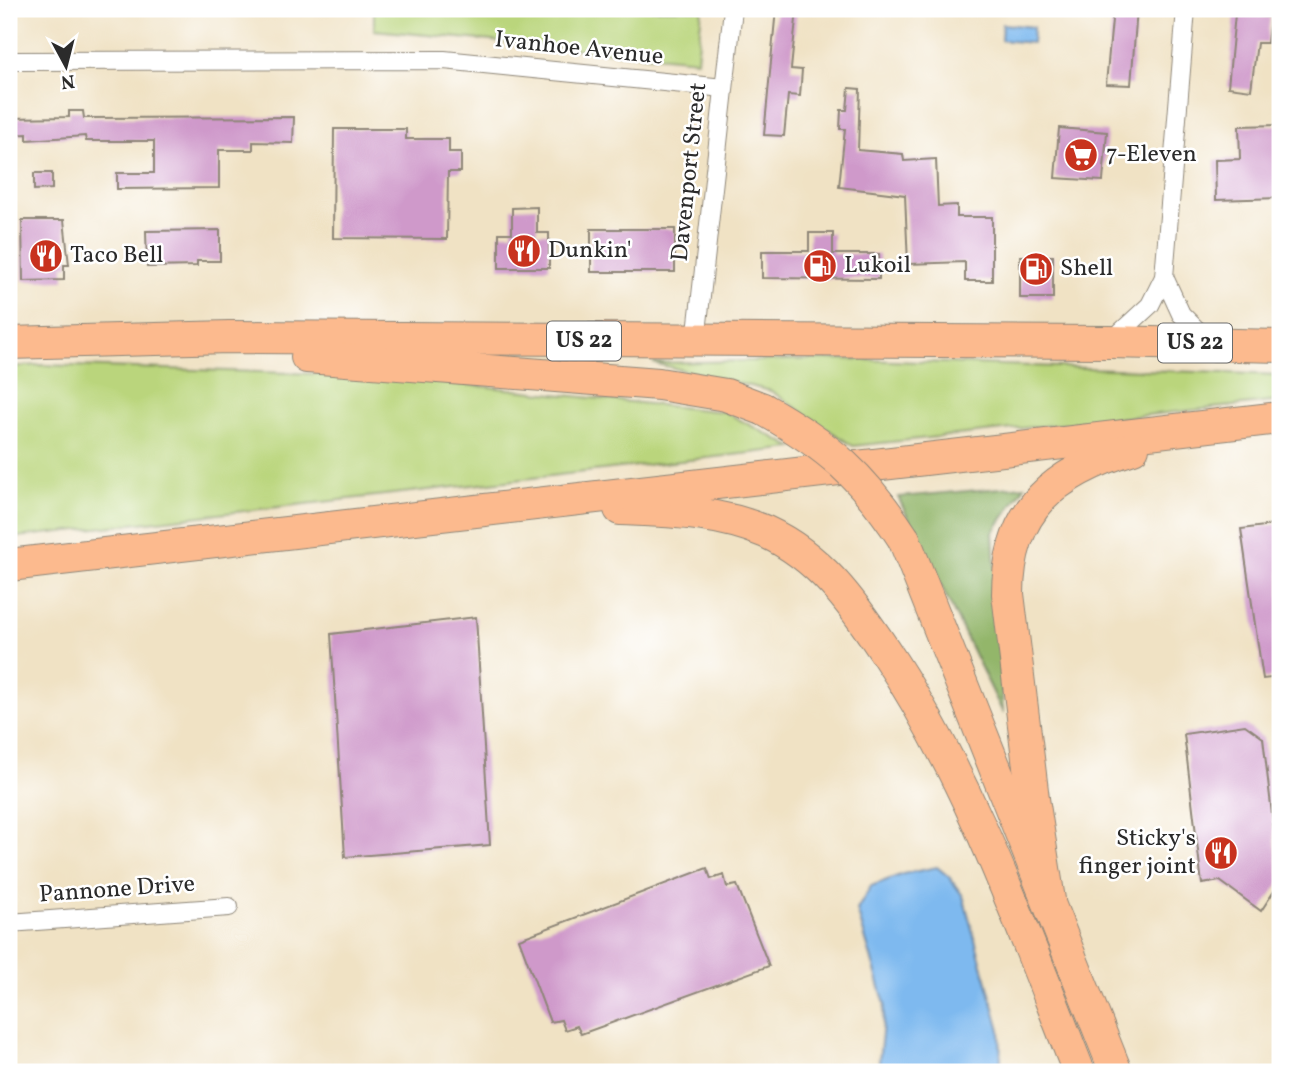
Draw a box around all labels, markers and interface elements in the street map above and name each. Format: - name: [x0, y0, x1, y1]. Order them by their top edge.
- street label: Ivanhoe Avenue: [493, 23, 665, 75]
- north arrow: [32, 32, 102, 102]
- text: N: [59, 67, 76, 95]
- street label: Davenport Street: [664, 81, 716, 263]
- supermarket icon: 7-Eleven: [1062, 136, 1100, 174]
- place label: 7-Eleven: [1106, 138, 1197, 172]
- restaurant icon: Dunkin': [505, 232, 543, 270]
- place label: Dunkin': [548, 234, 632, 268]
- restaurant icon: Taco Bell: [27, 237, 65, 275]
- place label: Taco Bell: [70, 239, 164, 273]
- fuel station icon: Lukoil: [801, 247, 839, 285]
- place label: Lukoil: [844, 249, 911, 283]
- fuel station icon: Shell: [1017, 250, 1055, 288]
- place label: Shell: [1060, 252, 1113, 286]
- road number: US 22: [547, 322, 621, 360]
- road number: US 22: [1158, 324, 1232, 362]
- place label: Sticky's finger joint: [1079, 822, 1196, 884]
- restaurant icon: Sticky's finger joint: [1202, 834, 1240, 872]
- street label: Pannone Drive: [38, 868, 196, 912]

